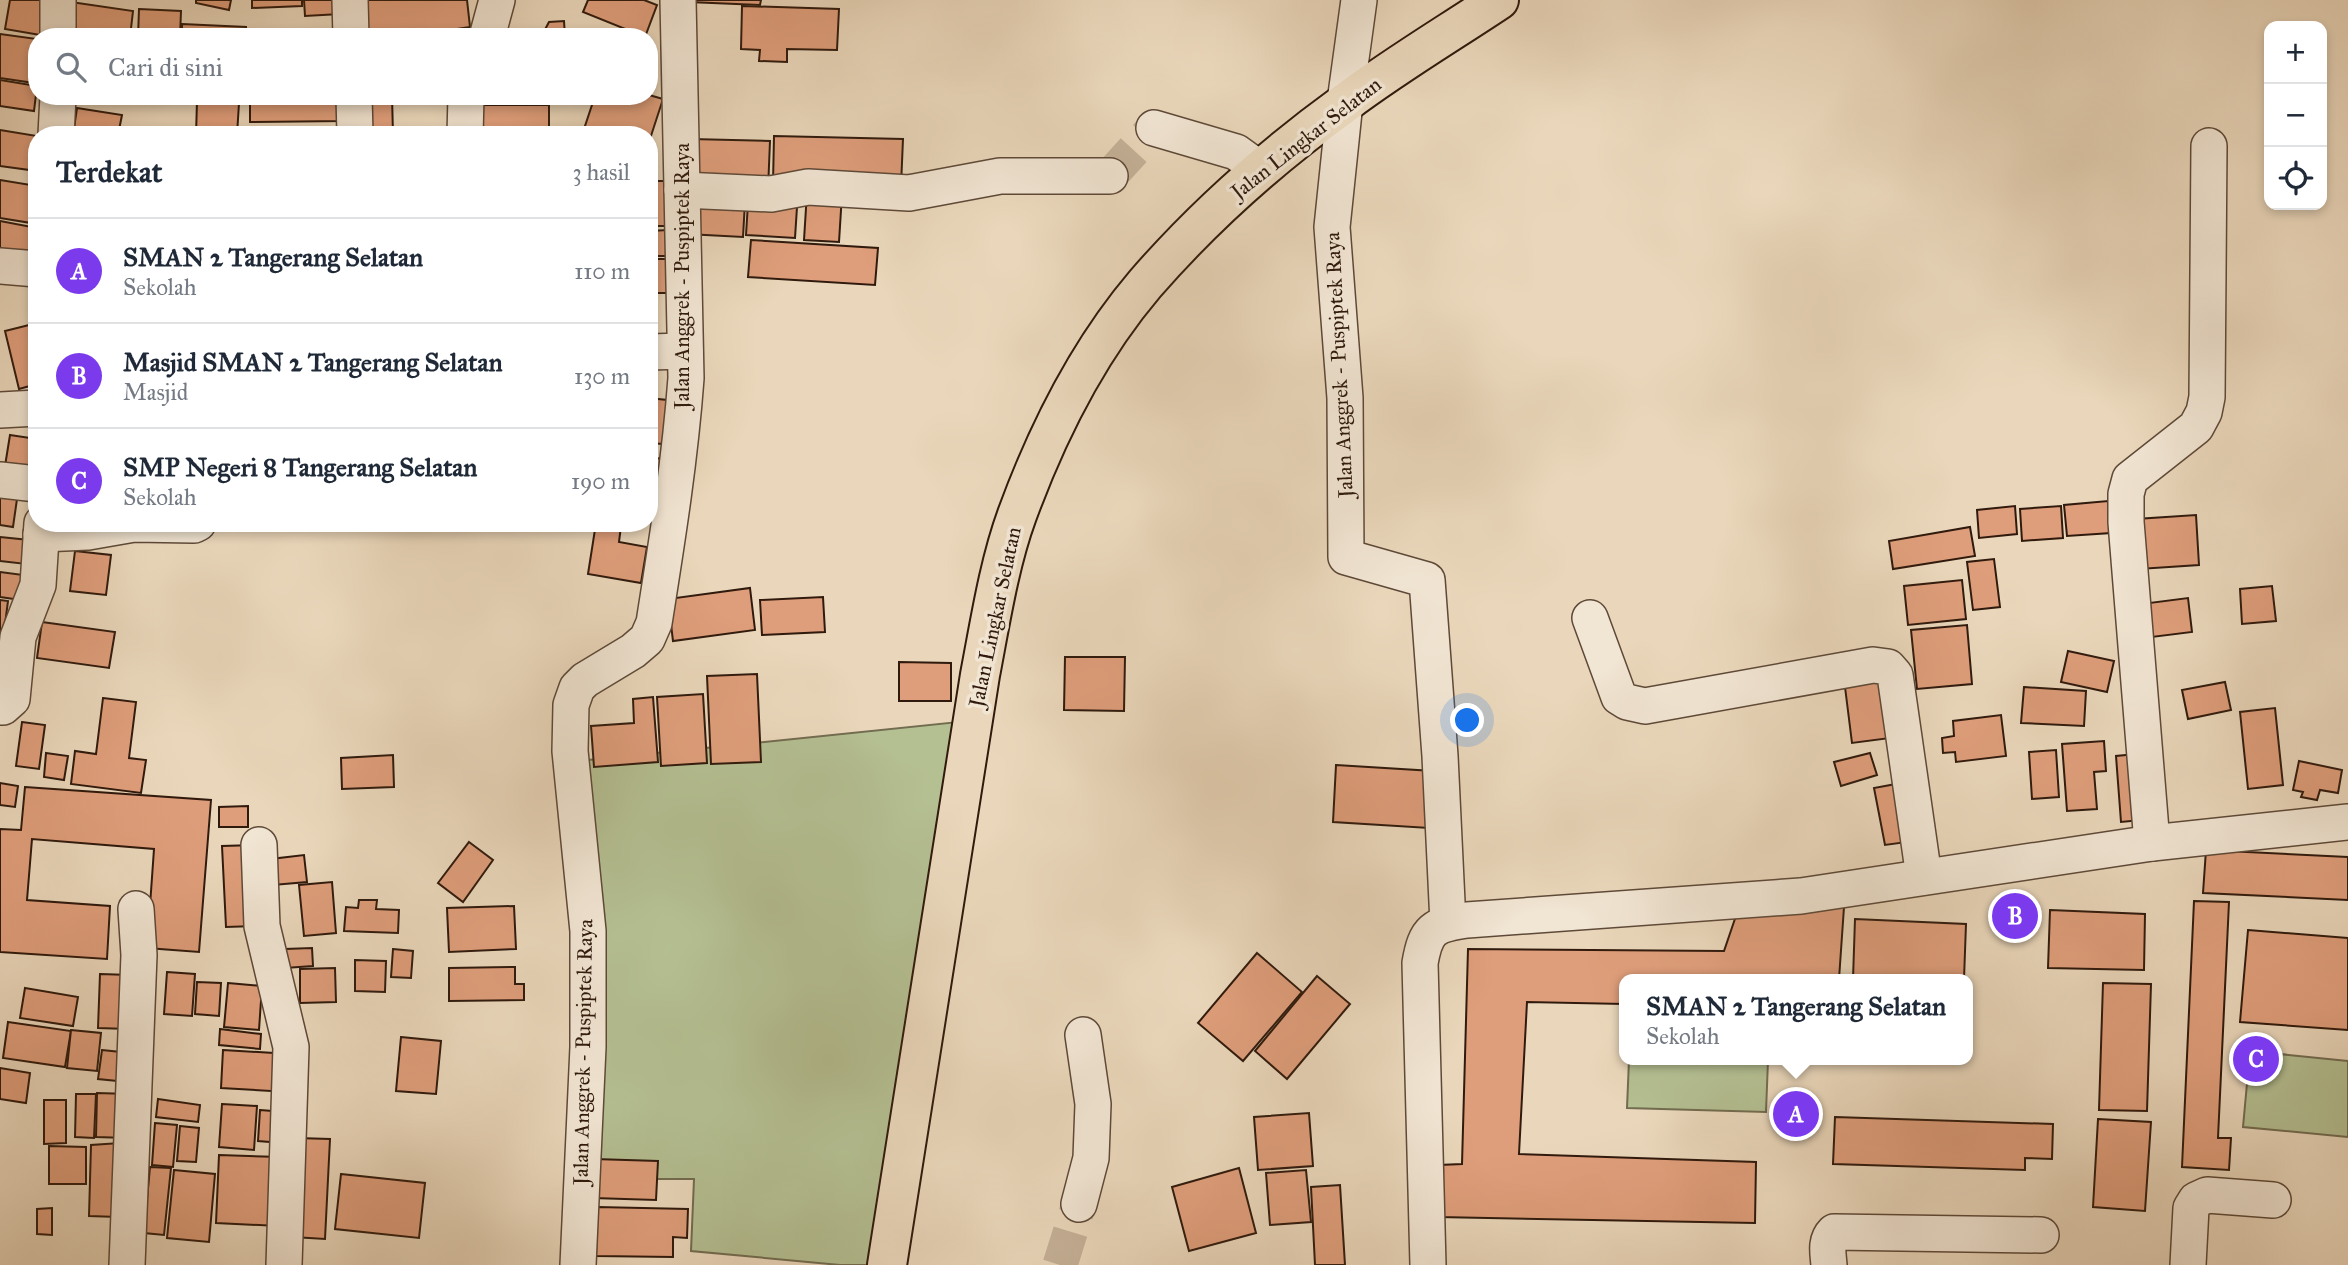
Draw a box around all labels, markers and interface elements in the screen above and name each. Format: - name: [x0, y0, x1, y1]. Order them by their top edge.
- map controls: [2264, 21, 2327, 210]
- button: +: [2264, 21, 2327, 84]
- search box: [28, 28, 658, 105]
- icon: search: [52, 48, 90, 86]
- text: Cari di sini: [108, 51, 223, 83]
- street label: Jalan Lingkar Selatan: [1224, 71, 1386, 206]
- button: −: [2264, 84, 2327, 147]
- street label: Jalan Anggrek - Puspiptek Raya: [669, 143, 695, 411]
- button: locate: [2264, 147, 2327, 210]
- text: Terdekat: [56, 154, 162, 190]
- text: 3 hasil: [572, 158, 630, 186]
- street label: Jalan Anggrek - Puspiptek Raya: [1319, 231, 1359, 501]
- text: SMAN 2 Tangerang Selatan: [123, 241, 423, 273]
- text: A: [71, 257, 87, 285]
- text: 110 m: [574, 257, 630, 285]
- text: Sekolah: [123, 273, 197, 301]
- text: Masjid SMAN 2 Tangerang Selatan: [123, 346, 502, 378]
- text: B: [71, 362, 87, 390]
- text: 130 m: [574, 362, 630, 390]
- text: Masjid: [123, 378, 188, 406]
- text: SMP Negeri 8 Tangerang Selatan: [123, 451, 477, 483]
- text: C: [71, 467, 87, 495]
- text: 190 m: [571, 467, 630, 495]
- text: Sekolah: [123, 483, 197, 511]
- street label: Jalan Lingkar Selatan: [963, 524, 1027, 712]
- your location: [1450, 703, 1484, 737]
- pin: B: [1992, 890, 2038, 942]
- street label: Jalan Anggrek - Puspiptek Raya: [568, 919, 598, 1187]
- popup: [1619, 974, 1973, 1065]
- text: SMAN 2 Tangerang Selatan: [1646, 990, 1946, 1022]
- text: Sekolah: [1646, 1022, 1719, 1050]
- pin: C: [2233, 1033, 2279, 1085]
- pin: A: [1773, 1088, 1819, 1140]

